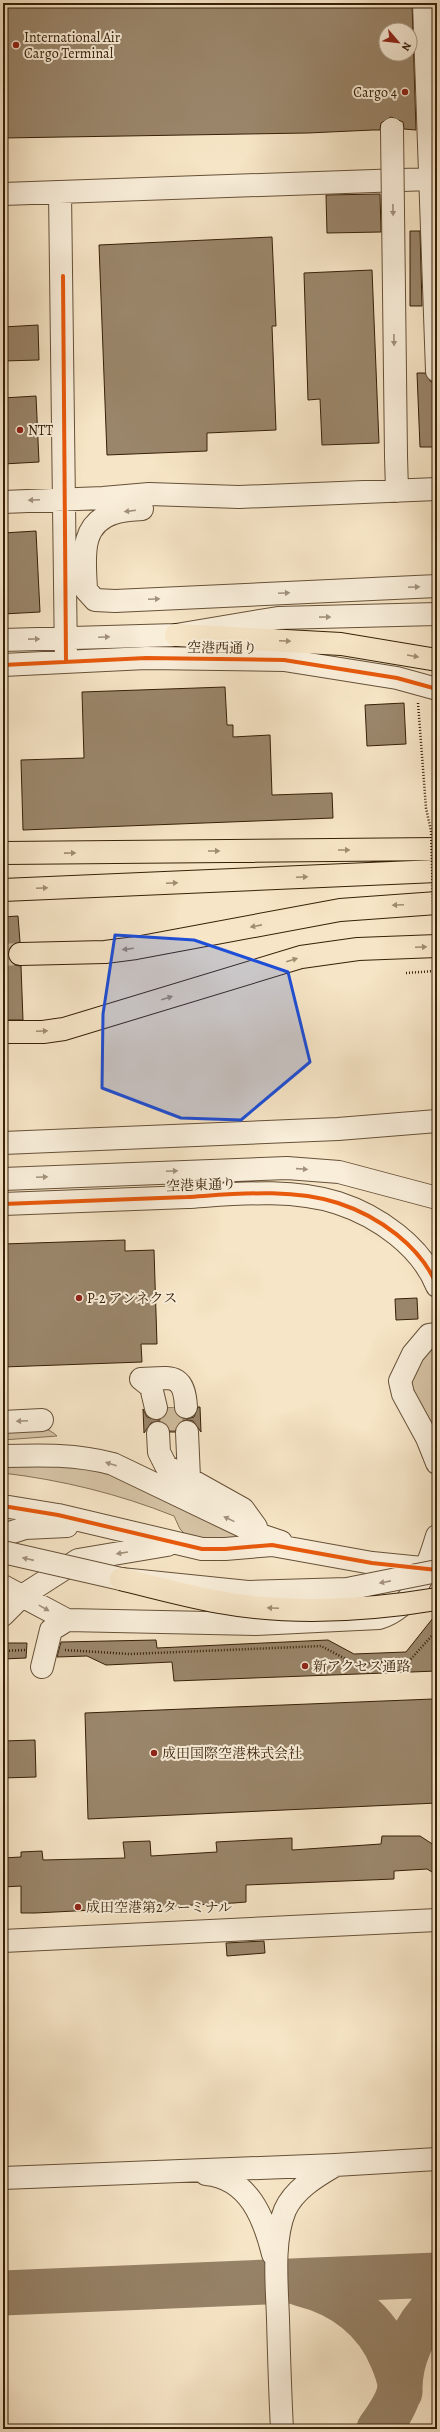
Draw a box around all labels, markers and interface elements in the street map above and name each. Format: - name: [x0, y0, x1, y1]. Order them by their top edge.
- north arrow: [378, 22, 418, 62]
- place label: International Air Cargo Terminal: [24, 28, 121, 63]
- text: N: [398, 39, 415, 54]
- marker: International Air Cargo Terminal: [11, 40, 21, 50]
- place label: Cargo 4: [353, 83, 397, 102]
- marker: Cargo 4: [400, 87, 410, 97]
- one-way arrow: [390, 204, 396, 217]
- one-way arrow: [391, 334, 397, 347]
- place label: NTT: [28, 421, 54, 440]
- marker: NTT: [15, 425, 25, 435]
- one-way arrow: [28, 497, 40, 504]
- one-way arrow: [124, 507, 136, 514]
- one-way arrow: [408, 583, 420, 590]
- one-way arrow: [278, 589, 290, 596]
- one-way arrow: [148, 596, 161, 602]
- one-way arrow: [319, 614, 332, 620]
- one-way arrow: [98, 634, 110, 641]
- one-way arrow: [28, 636, 41, 642]
- one-way arrow: [278, 637, 291, 644]
- street label: 空港西通り: [187, 638, 257, 658]
- one-way arrow: [407, 653, 419, 659]
- one-way arrow: [338, 847, 351, 853]
- one-way arrow: [208, 848, 221, 854]
- one-way arrow: [64, 850, 77, 856]
- one-way arrow: [296, 874, 309, 880]
- one-way arrow: [166, 879, 178, 886]
- one-way arrow: [36, 885, 48, 892]
- one-way arrow: [392, 901, 404, 908]
- one-way arrow: [250, 923, 262, 929]
- one-way arrow: [415, 943, 427, 950]
- one-way arrow: [122, 946, 134, 953]
- one-way arrow: [286, 957, 298, 963]
- one-way arrow: [162, 995, 174, 1001]
- one-way arrow: [36, 1028, 48, 1035]
- one-way arrow: [296, 1165, 308, 1172]
- one-way arrow: [166, 1168, 178, 1175]
- one-way arrow: [36, 1174, 48, 1181]
- street label: 空港東通り: [166, 1174, 236, 1196]
- place label: P-2 アンネクス: [87, 1289, 177, 1308]
- marker: P-2 アンネクス: [74, 1293, 84, 1303]
- one-way arrow: [16, 1417, 28, 1424]
- one-way arrow: [105, 1460, 117, 1466]
- one-way arrow: [223, 1516, 234, 1522]
- one-way arrow: [116, 1550, 128, 1556]
- one-way arrow: [22, 1556, 34, 1562]
- one-way arrow: [379, 1579, 391, 1585]
- one-way arrow: [39, 1604, 50, 1611]
- one-way arrow: [267, 1604, 279, 1611]
- place label: 新アクセス通路: [313, 1657, 411, 1676]
- marker: 新アクセス通路: [300, 1661, 310, 1671]
- place label: 成田国際空港株式会社: [162, 1744, 302, 1763]
- marker: 成田国際空港株式会社: [149, 1748, 159, 1758]
- place label: 成田空港第2ターミナル: [86, 1898, 232, 1917]
- marker: 成田空港第2ターミナル: [73, 1902, 83, 1912]

